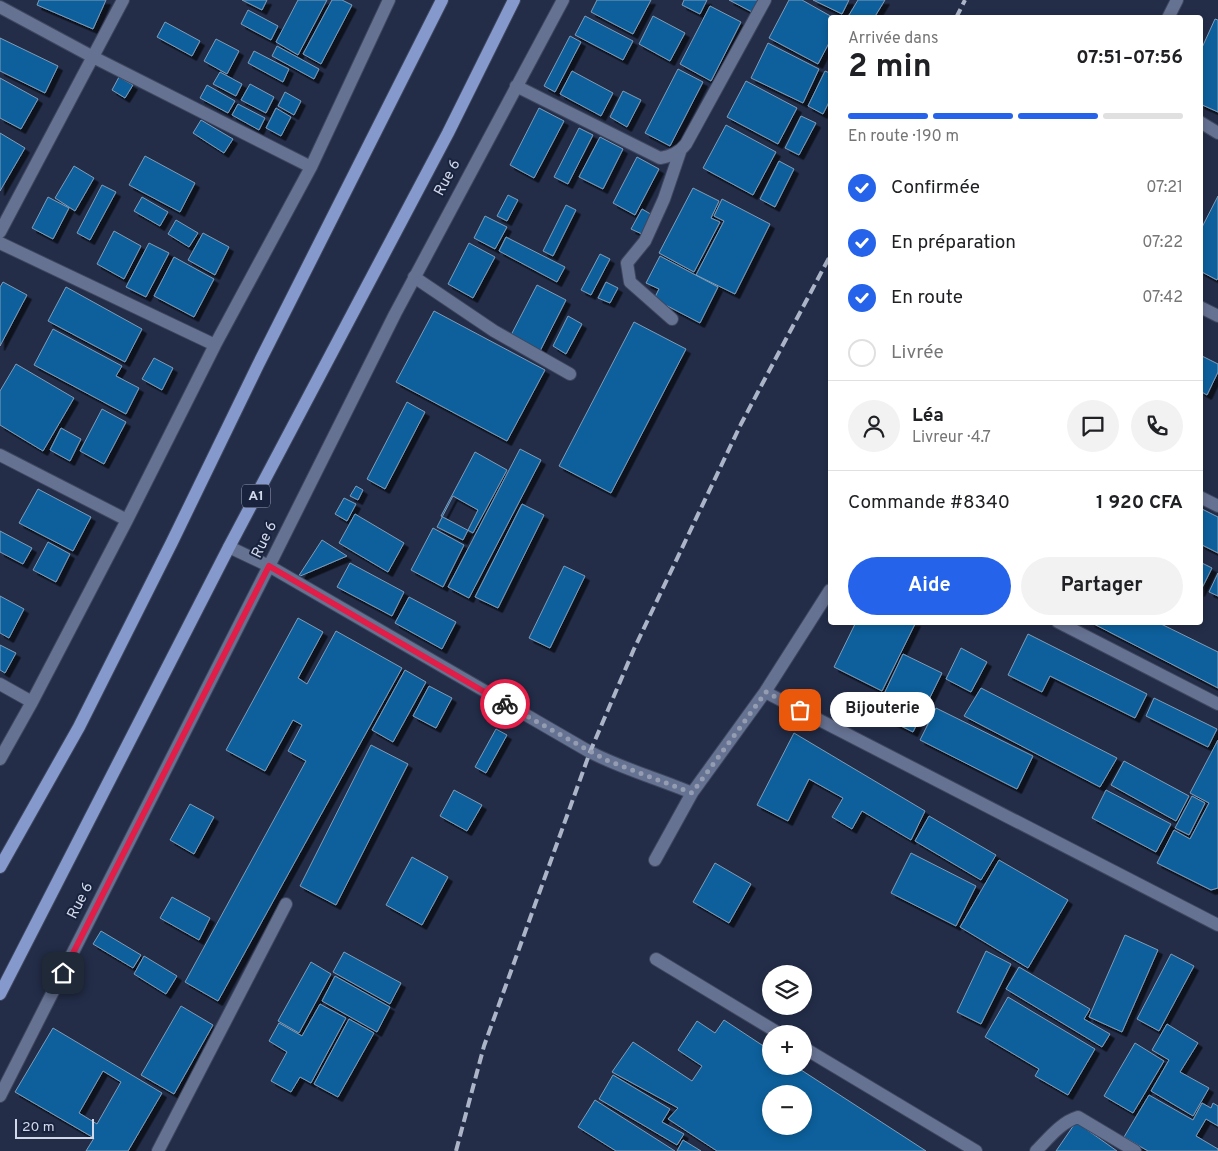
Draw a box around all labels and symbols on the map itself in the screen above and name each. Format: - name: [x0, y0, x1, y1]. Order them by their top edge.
- street label: Rue 6: [431, 156, 465, 200]
- road number: A1: [242, 484, 270, 508]
- street label: Rue 6: [248, 518, 282, 562]
- courier: [480, 679, 530, 729]
- pin: [779, 689, 821, 731]
- callout: Bijouterie: [830, 692, 935, 728]
- street label: Rue 6: [64, 879, 98, 923]
- pin: [42, 952, 84, 994]
- scale bar: [15, 1116, 94, 1139]

